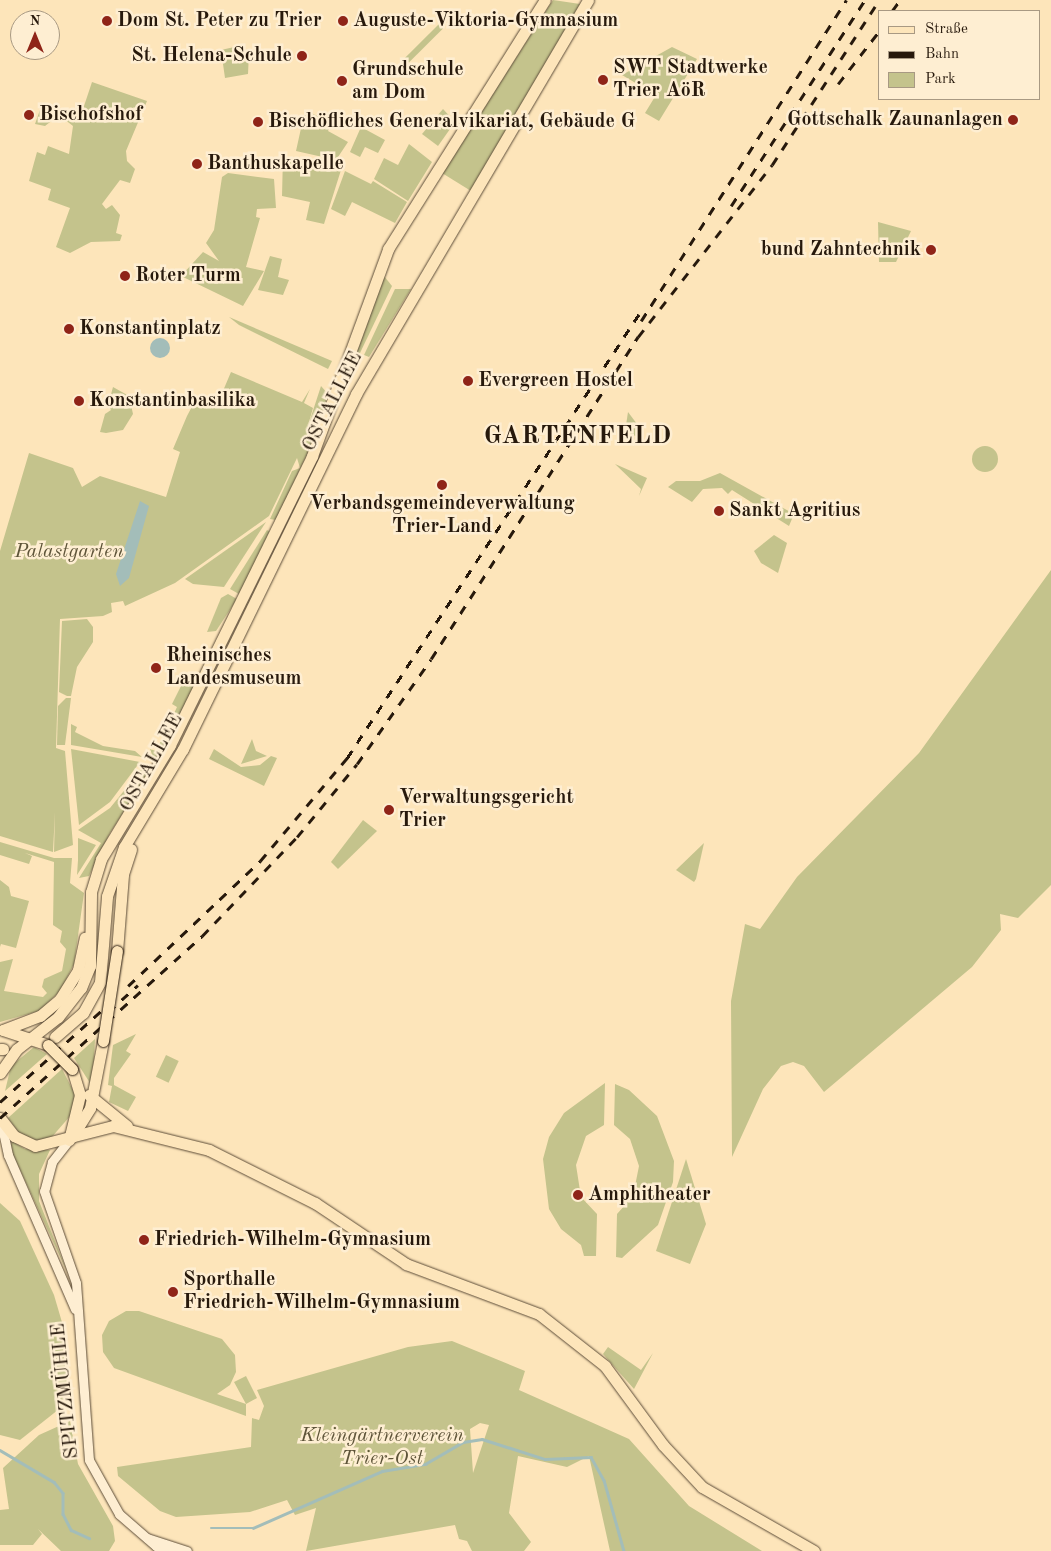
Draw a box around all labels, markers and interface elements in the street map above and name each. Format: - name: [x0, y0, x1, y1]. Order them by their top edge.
- place label: Dom St. Peter zu Trier: [117, 9, 322, 33]
- place label: Auguste-Viktoria-Gymnasium: [353, 9, 618, 33]
- north arrow: [10, 10, 60, 60]
- legend: [878, 10, 1041, 100]
- text: N: [30, 14, 40, 28]
- marker: Dom St. Peter zu Trier: [101, 15, 113, 27]
- marker: Auguste-Viktoria-Gymnasium: [337, 15, 349, 27]
- text: Straße: [925, 22, 968, 37]
- place label: St. Helena-Schule: [131, 44, 292, 68]
- text: Bahn: [925, 47, 959, 62]
- marker: St. Helena-Schule: [296, 50, 308, 62]
- place label: SWT Stadtwerke Trier AöR: [613, 56, 768, 103]
- place label: Grundschule am Dom: [352, 58, 464, 105]
- text: Park: [925, 72, 956, 87]
- marker: SWT Stadtwerke Trier AöR: [597, 74, 609, 86]
- marker: Grundschule am Dom: [336, 75, 348, 87]
- place label: Bischofshof: [39, 103, 142, 127]
- place label: Gottschalk Zaunanlagen: [787, 108, 1003, 132]
- marker: Bischofshof: [23, 109, 35, 121]
- place label: Bischöfliches Generalvikariat, Gebäude G: [268, 110, 635, 134]
- marker: Gottschalk Zaunanlagen: [1007, 114, 1019, 126]
- marker: Bischöfliches Generalvikariat, Gebäude G: [252, 116, 264, 128]
- place label: Banthuskapelle: [207, 152, 344, 176]
- marker: Banthuskapelle: [191, 158, 203, 170]
- place label: bund Zahntechnik: [761, 238, 921, 262]
- marker: bund Zahntechnik: [925, 244, 937, 256]
- place label: Roter Turm: [135, 264, 241, 288]
- marker: Roter Turm: [119, 270, 131, 282]
- place label: Konstantinplatz: [79, 317, 221, 341]
- marker: Konstantinplatz: [63, 323, 75, 335]
- street label: OSTALLEE: [298, 348, 368, 456]
- place label: Evergreen Hostel: [478, 369, 633, 393]
- marker: Evergreen Hostel: [462, 375, 474, 387]
- place label: Konstantinbasilika: [89, 389, 256, 413]
- marker: Konstantinbasilika: [73, 395, 85, 407]
- district label: GARTENFELD: [483, 422, 673, 452]
- marker: Verbandsgemeindeverwaltung Trier-Land: [436, 479, 448, 491]
- place label: Verbandsgemeindeverwaltung Trier-Land: [309, 493, 575, 540]
- place label: Sankt Agritius: [729, 499, 860, 523]
- marker: Sankt Agritius: [713, 505, 725, 517]
- park label: Palastgarten: [14, 540, 124, 564]
- place label: Rheinisches Landesmuseum: [166, 644, 302, 691]
- marker: Rheinisches Landesmuseum: [150, 662, 162, 674]
- street label: OSTALLEE: [115, 710, 189, 816]
- place label: Verwaltungsgericht Trier: [399, 786, 574, 833]
- marker: Verwaltungsgericht Trier: [383, 804, 395, 816]
- place label: Amphitheater: [588, 1183, 711, 1207]
- marker: Amphitheater: [572, 1189, 584, 1201]
- place label: Friedrich-Wilhelm-Gymnasium: [154, 1228, 431, 1252]
- marker: Friedrich-Wilhelm-Gymnasium: [138, 1234, 150, 1246]
- place label: Sporthalle Friedrich-Wilhelm-Gymnasium: [183, 1268, 460, 1315]
- marker: Sporthalle Friedrich-Wilhelm-Gymnasium: [167, 1286, 179, 1298]
- street label: SPITZMÜHLE: [47, 1322, 85, 1460]
- park label: Kleingärtnerverein Trier-Ost: [300, 1424, 464, 1471]

